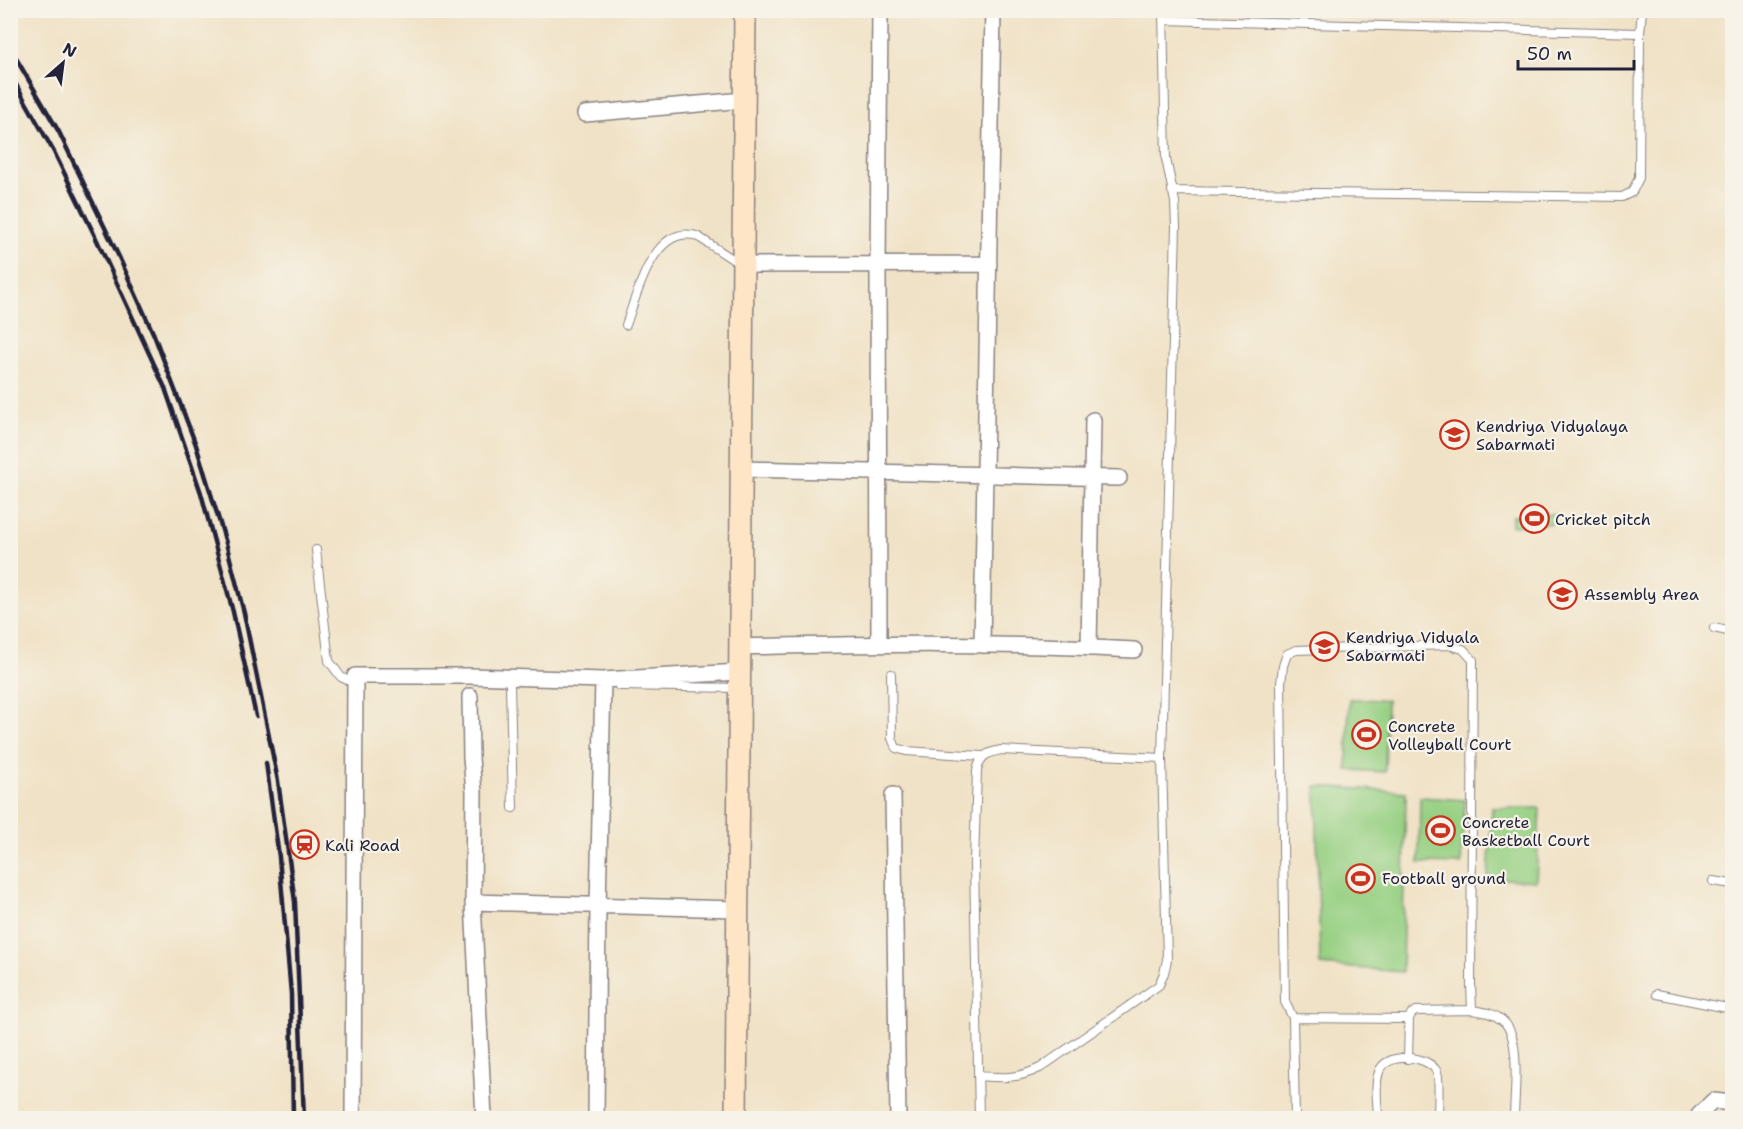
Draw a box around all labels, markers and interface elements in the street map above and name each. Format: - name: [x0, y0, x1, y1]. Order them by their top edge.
- north arrow: [33, 33, 93, 93]
- scale bar: [1518, 33, 1634, 71]
- text: N: [59, 38, 80, 62]
- text: 50 m: [1527, 42, 1572, 66]
- place label: Kendriya Vidyalaya Sabarmati: [1476, 416, 1628, 455]
- school or university icon: Kendriya Vidyalaya Sabarmati: [1439, 419, 1471, 451]
- sports icon: Cricket pitch: [1518, 503, 1550, 535]
- place label: Cricket pitch: [1555, 509, 1651, 530]
- school or university icon: Assembly Area: [1547, 578, 1579, 610]
- place label: Assembly Area: [1584, 584, 1699, 605]
- place label: Kendriya Vidyala Sabarmati: [1346, 627, 1479, 666]
- school or university icon: Kendriya Vidyala Sabarmati: [1309, 630, 1341, 662]
- place label: Concrete Volleyball Court: [1388, 716, 1511, 755]
- sports icon: Concrete Volleyball Court: [1351, 719, 1383, 751]
- place label: Concrete Basketball Court: [1462, 812, 1590, 851]
- sports icon: Concrete Basketball Court: [1425, 815, 1457, 847]
- station icon: Kali Road: [288, 829, 320, 861]
- place label: Kali Road: [325, 835, 400, 856]
- sports icon: Football ground: [1345, 862, 1377, 894]
- place label: Football ground: [1382, 868, 1506, 889]

